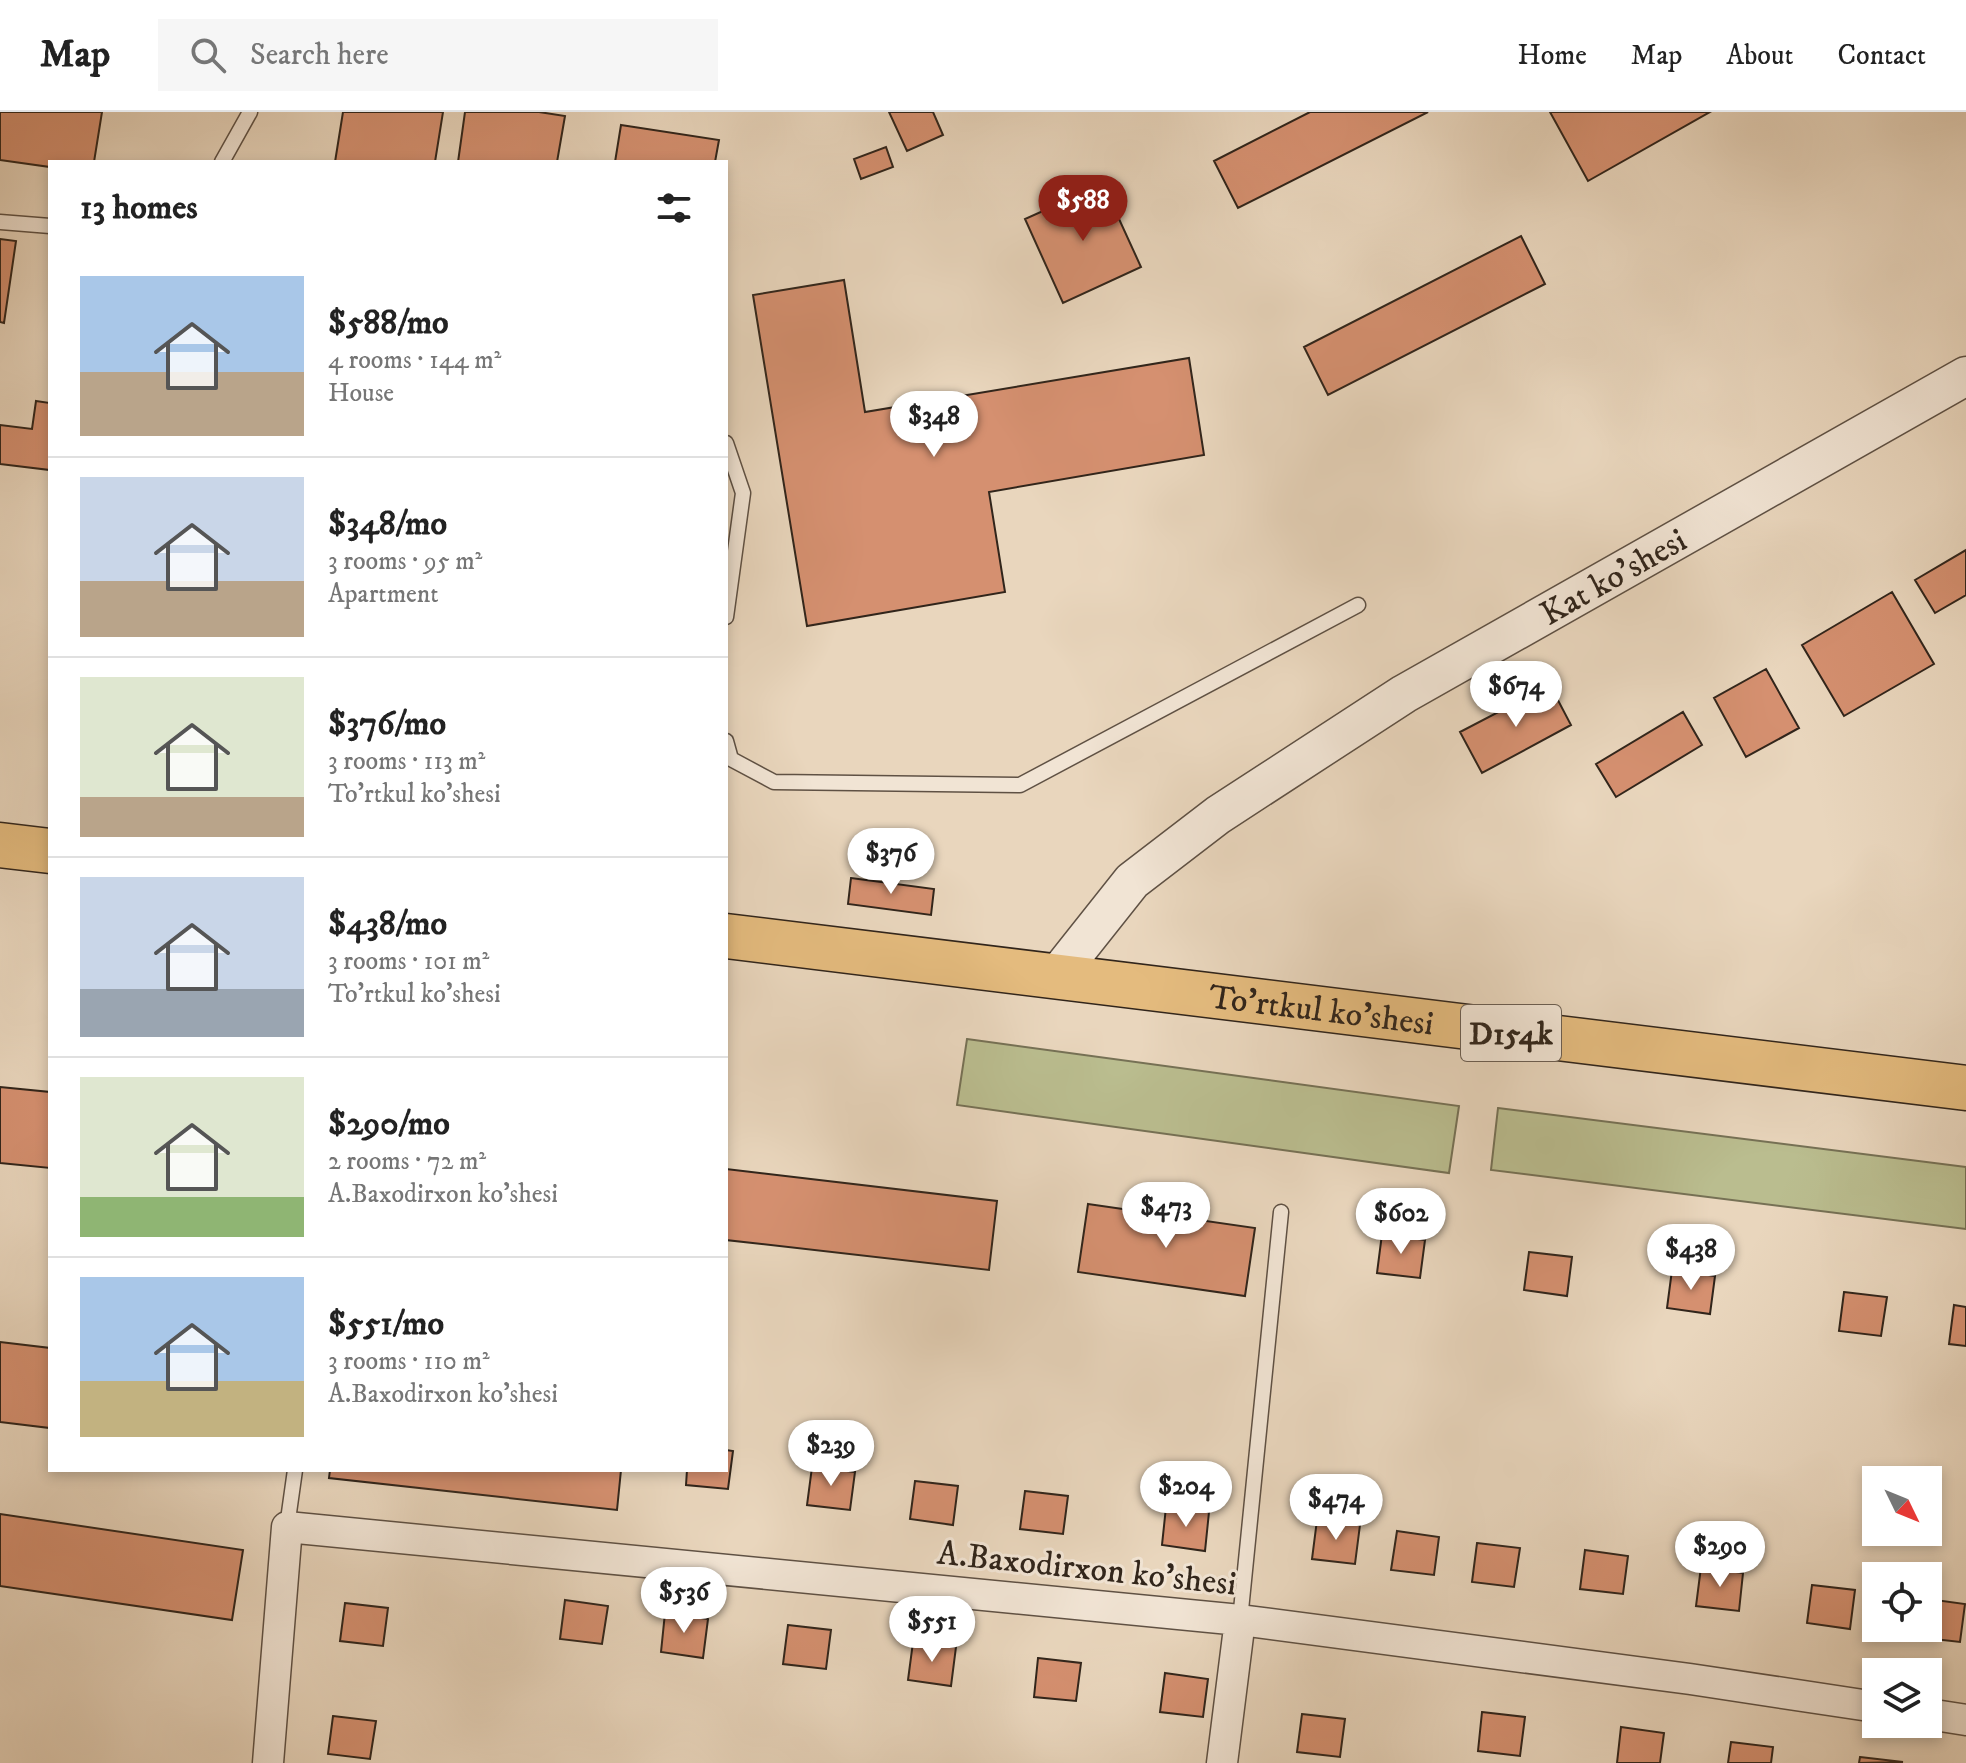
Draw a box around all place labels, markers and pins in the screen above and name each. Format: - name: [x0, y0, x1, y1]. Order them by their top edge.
- pin: $588: [1036, 175, 1130, 243]
- pin: $348: [887, 391, 981, 459]
- pin: $674: [1469, 661, 1563, 729]
- pin: $376: [844, 828, 938, 896]
- pin: $473: [1119, 1182, 1213, 1250]
- pin: $602: [1354, 1188, 1448, 1256]
- pin: $438: [1644, 1224, 1738, 1292]
- pin: $239: [784, 1420, 878, 1488]
- pin: $204: [1139, 1461, 1233, 1529]
- pin: $474: [1289, 1474, 1383, 1542]
- pin: $290: [1673, 1521, 1767, 1589]
- pin: $536: [637, 1567, 731, 1635]
- pin: $551: [885, 1596, 979, 1664]

